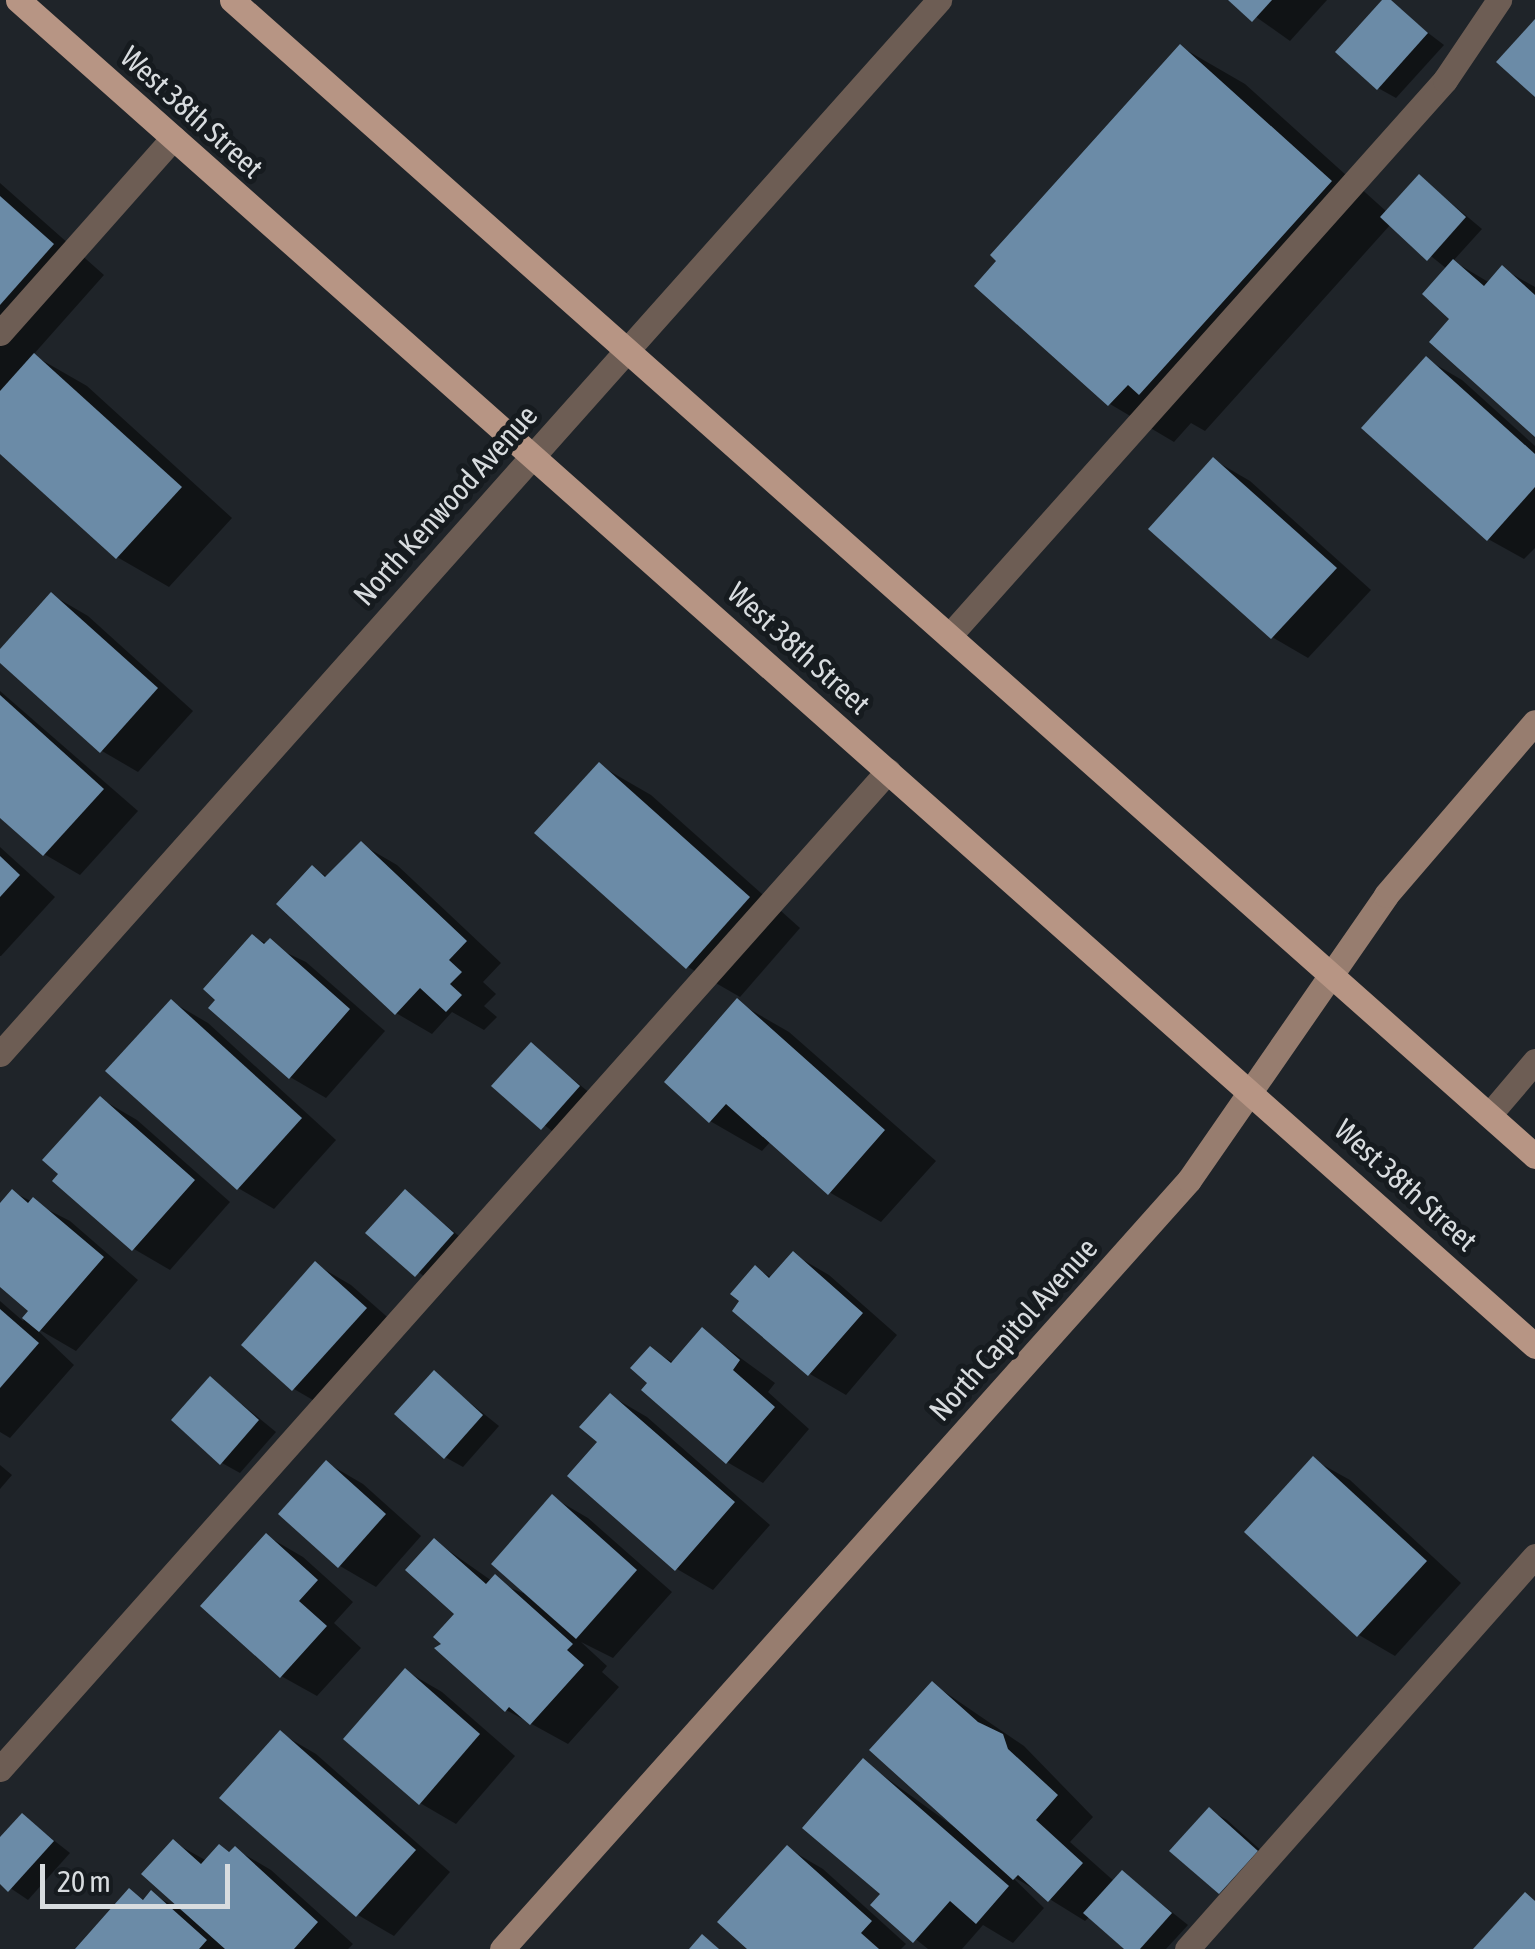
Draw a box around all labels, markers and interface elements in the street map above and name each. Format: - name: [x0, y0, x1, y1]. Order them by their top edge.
- street label: West 38th Street: [113, 39, 271, 185]
- street label: North Kenwood Avenue: [346, 397, 544, 613]
- street label: West 38th Street: [720, 575, 878, 721]
- street label: West 38th Street: [1327, 1112, 1485, 1258]
- street label: North Capitol Avenue: [921, 1230, 1105, 1428]
- scale bar: [45, 1844, 235, 1906]
- text: 20 m: [57, 1864, 111, 1898]

